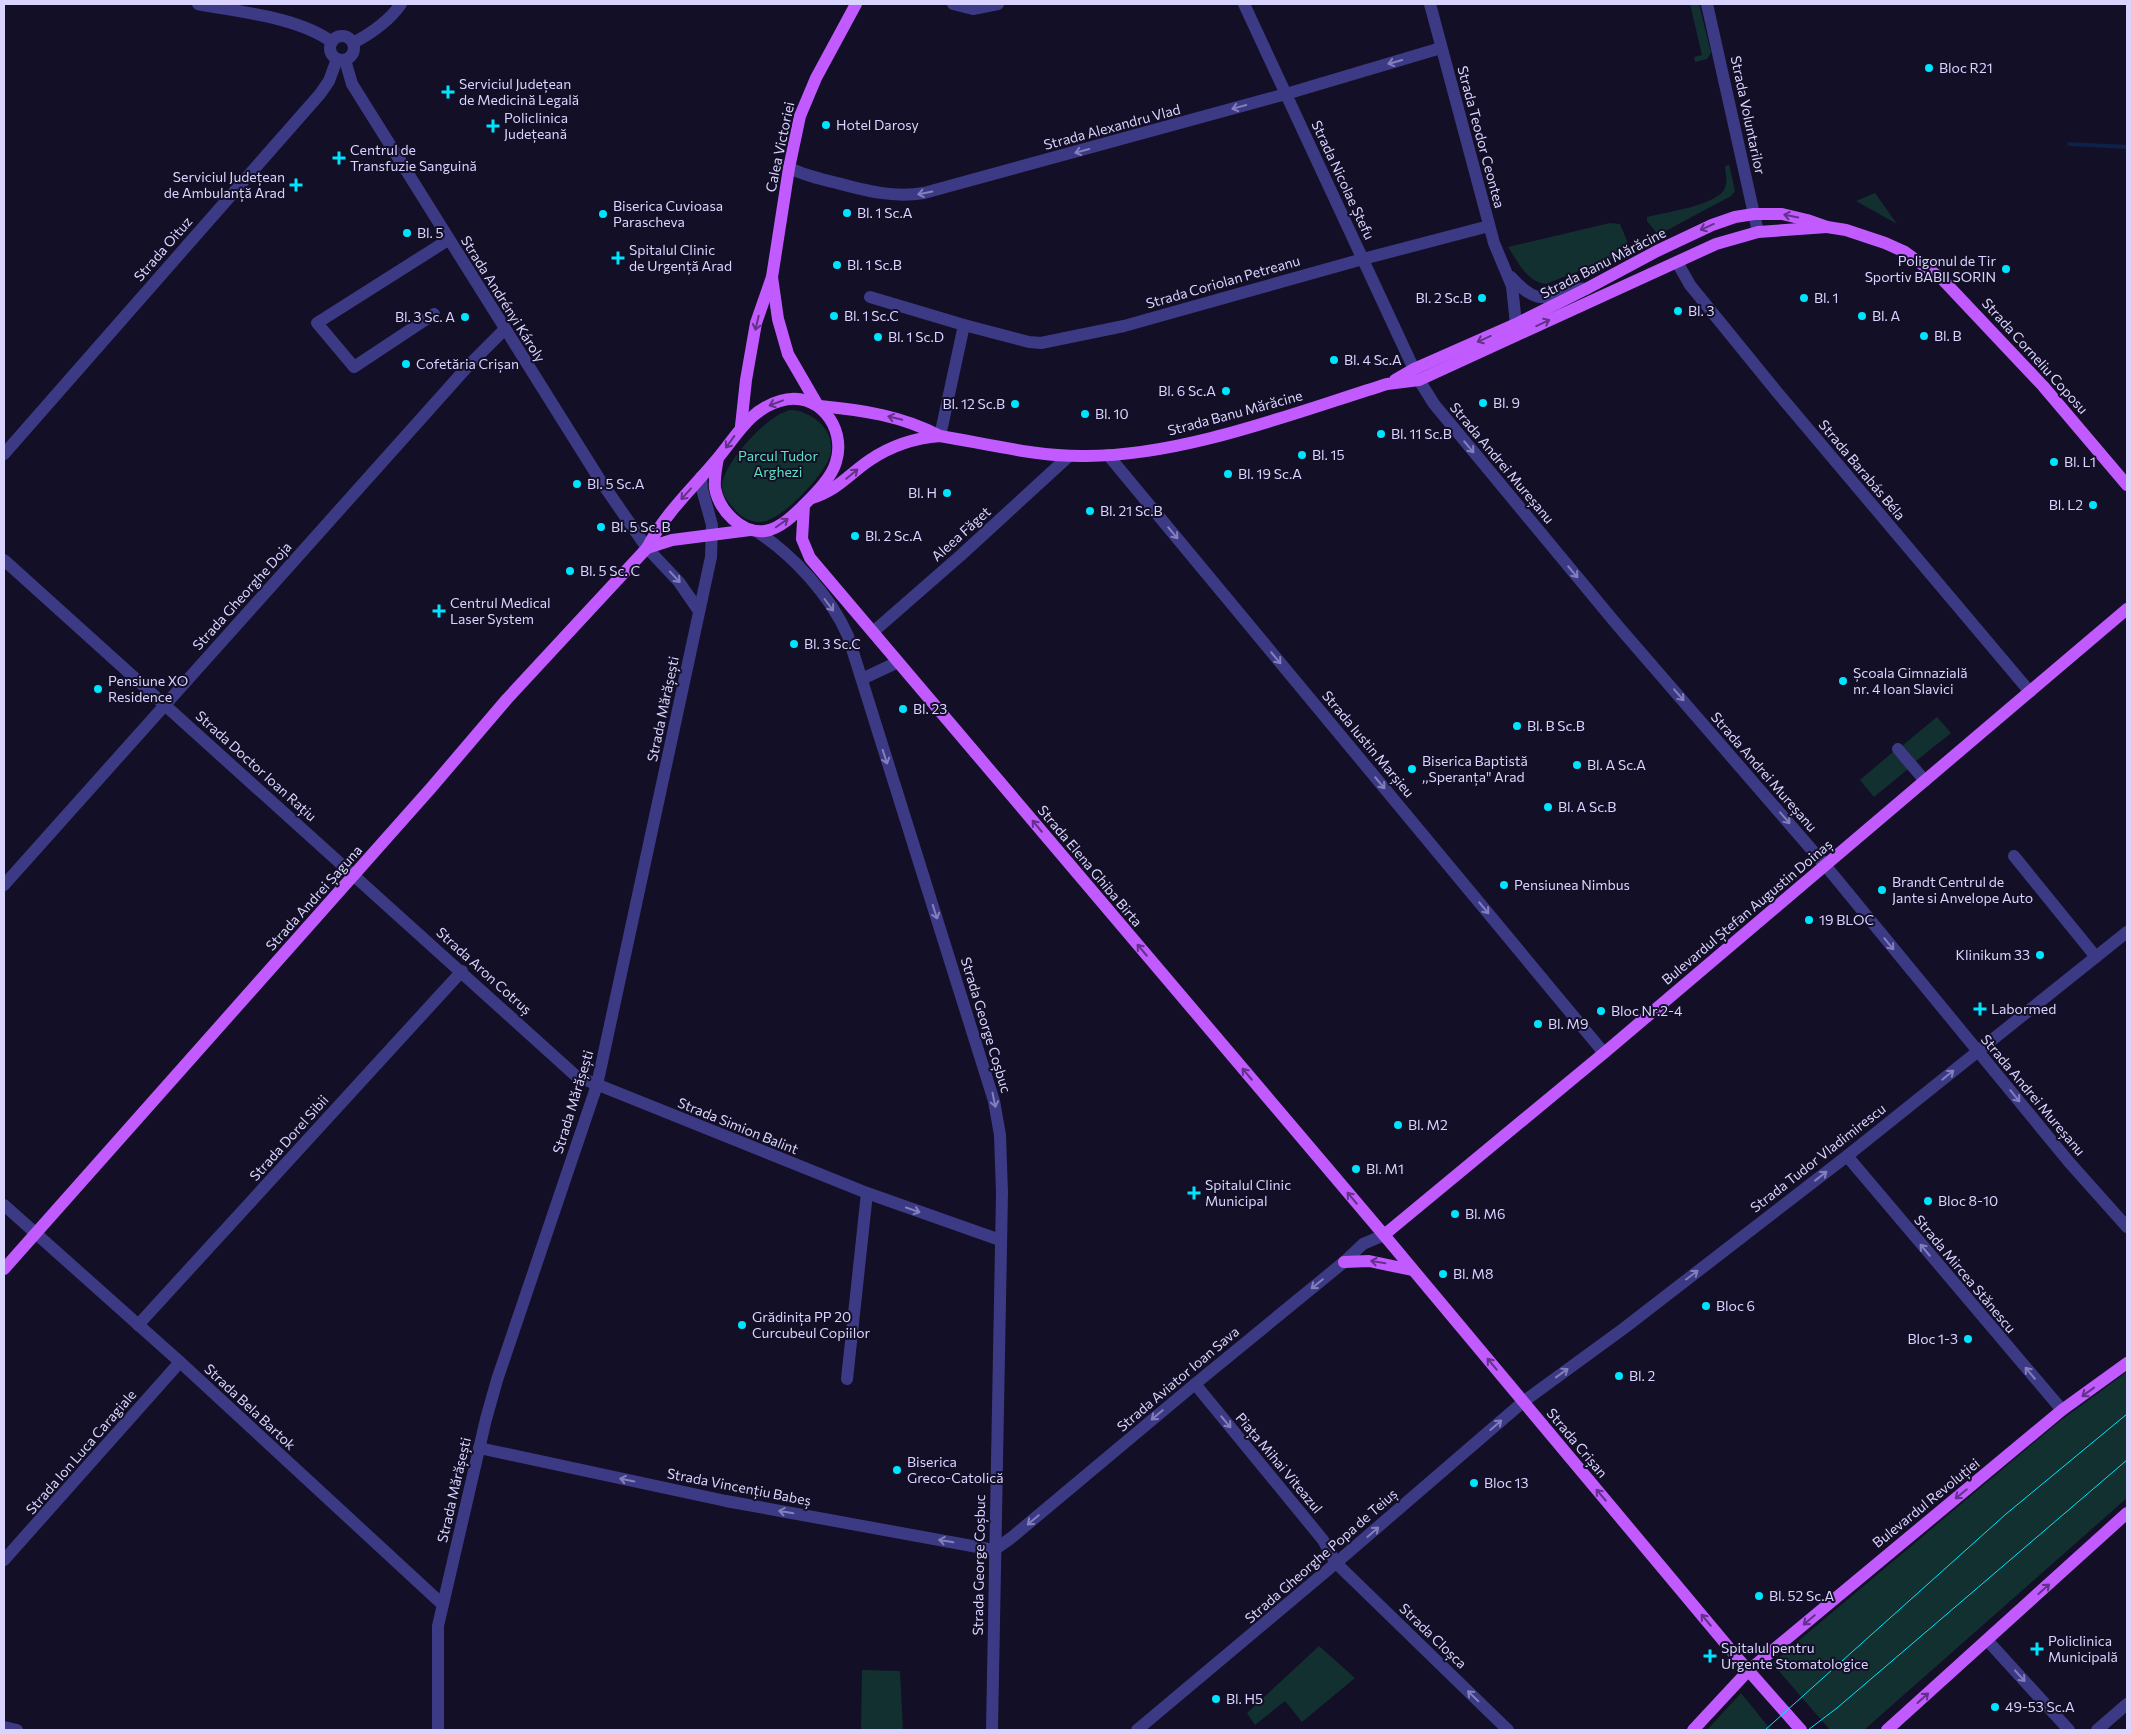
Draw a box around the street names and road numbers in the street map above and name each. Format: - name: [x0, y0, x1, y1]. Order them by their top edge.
- street label: Strada Voluntarilor: [1728, 54, 1769, 176]
- street label: Strada Teodor Ceontea: [1454, 64, 1509, 210]
- street label: Calea Victoriei: [762, 100, 797, 194]
- street label: Strada Alexandru Vlad: [1042, 100, 1182, 153]
- street label: Strada Nicolae Ștefu: [1307, 118, 1379, 242]
- street label: Strada Oituz: [130, 213, 195, 285]
- street label: Strada Banu Mărăcine: [1537, 223, 1668, 302]
- street label: Strada Andrényi Károly: [458, 232, 549, 365]
- street label: Strada Coriolan Petreanu: [1144, 251, 1302, 312]
- street label: Strada Corneliu Coposu: [1979, 294, 2092, 417]
- street label: Strada Banu Mărăcine: [1166, 386, 1304, 439]
- street label: Strada Andrei Mureșanu: [1446, 399, 1558, 527]
- street label: Strada Barabás Béla: [1815, 416, 1909, 523]
- street label: Aleea Făget: [928, 503, 994, 565]
- street label: Strada Gheorghe Doja: [189, 538, 295, 653]
- street label: Strada Mărășești: [643, 655, 683, 763]
- street label: Strada Iustin Marșieu: [1318, 687, 1418, 801]
- street label: Strada Doctor Ioan Rațiu: [192, 707, 320, 825]
- street label: Strada Andrei Mureșanu: [1707, 708, 1821, 836]
- street label: Strada Elena Ghiba Birta: [1035, 801, 1146, 930]
- street label: Bulevardul Ștefan Augustin Doinaș: [1658, 835, 1836, 989]
- street label: Strada Andrei Șaguna: [262, 842, 366, 954]
- street label: Strada Aron Cotruș: [433, 923, 535, 1019]
- street label: Strada George Coșbuc: [957, 955, 1015, 1095]
- street label: Strada Andrei Mureșanu: [1977, 1031, 2089, 1159]
- street label: Strada Mărășești: [549, 1048, 597, 1156]
- street label: Strada Dorel Sibii: [246, 1091, 332, 1184]
- street label: Strada Simion Balint: [675, 1094, 801, 1158]
- street label: Strada Tudor Vladimirescu: [1747, 1100, 1889, 1216]
- street label: Strada Mircea Stănescu: [1911, 1211, 2020, 1336]
- street label: Strada Aviator Ioan Sava: [1113, 1323, 1242, 1435]
- street label: Strada Bela Bartok: [201, 1360, 300, 1453]
- street label: Strada Ion Luca Caragiale: [22, 1386, 139, 1517]
- street label: Strada Crișan: [1543, 1405, 1611, 1481]
- street label: Piața Mihai Viteazul: [1232, 1409, 1326, 1517]
- street label: Strada Mărășești: [433, 1436, 475, 1544]
- street label: Bulevardul Revoluției: [1869, 1454, 1983, 1552]
- street label: Strada Vincențiu Babeș: [665, 1464, 813, 1510]
- street label: Strada Gheorghe Popa de Teiuș: [1241, 1485, 1401, 1627]
- street label: Strada George Coșbuc: [969, 1494, 989, 1636]
- street label: Strada Cloșca: [1396, 1599, 1470, 1673]

